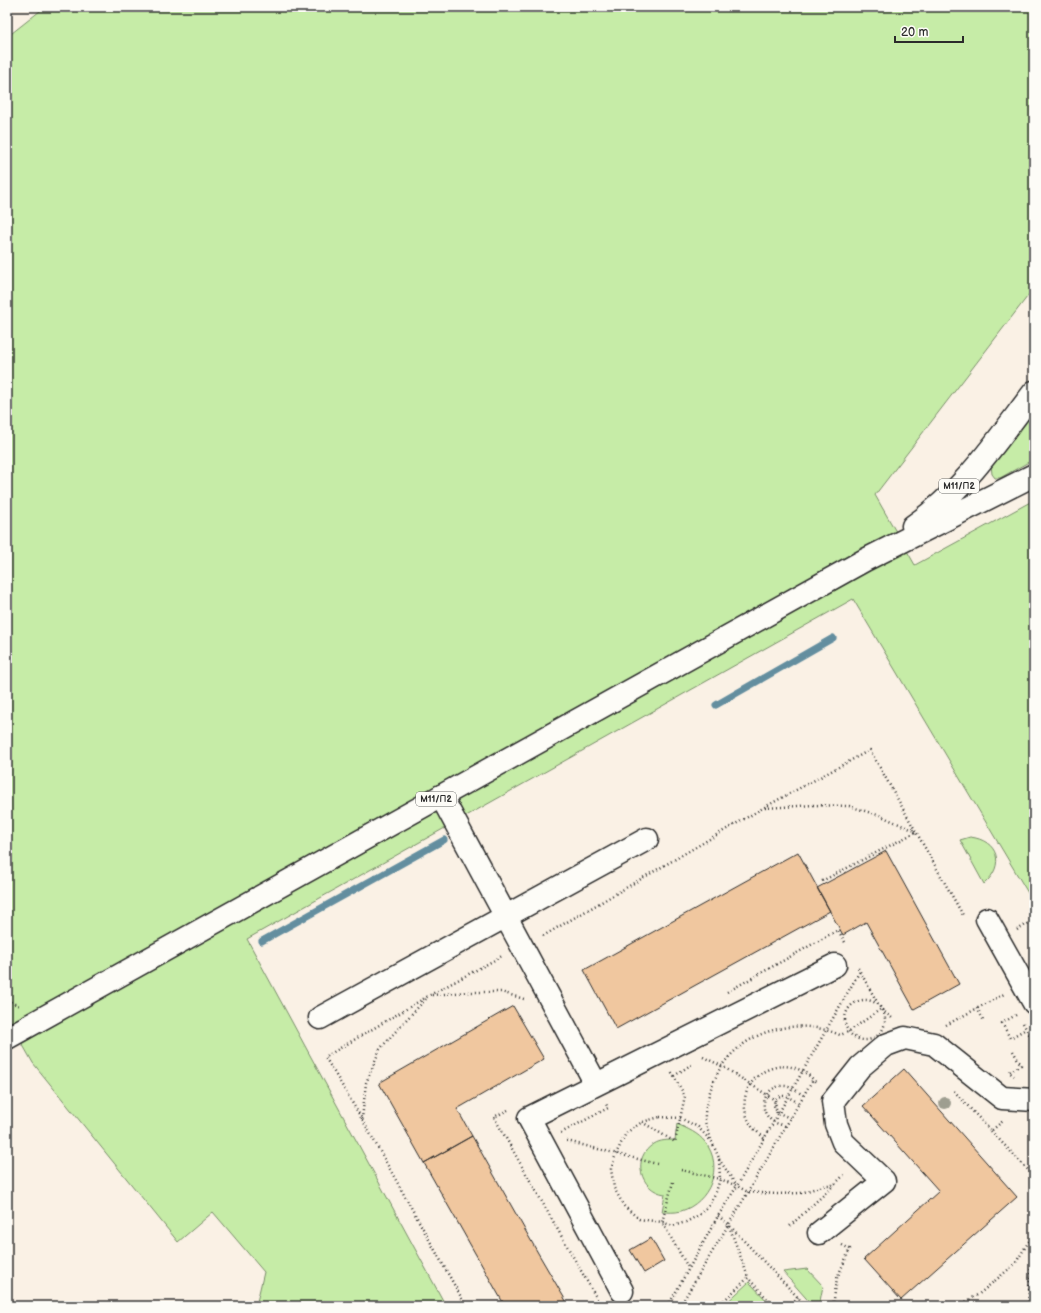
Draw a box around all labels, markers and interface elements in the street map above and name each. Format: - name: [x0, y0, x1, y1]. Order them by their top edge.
- scale bar: [895, 18, 963, 44]
- text: 20 m: [901, 25, 928, 40]
- road number: М11/П2: [939, 479, 979, 493]
- road number: М11/П2: [416, 792, 456, 806]

